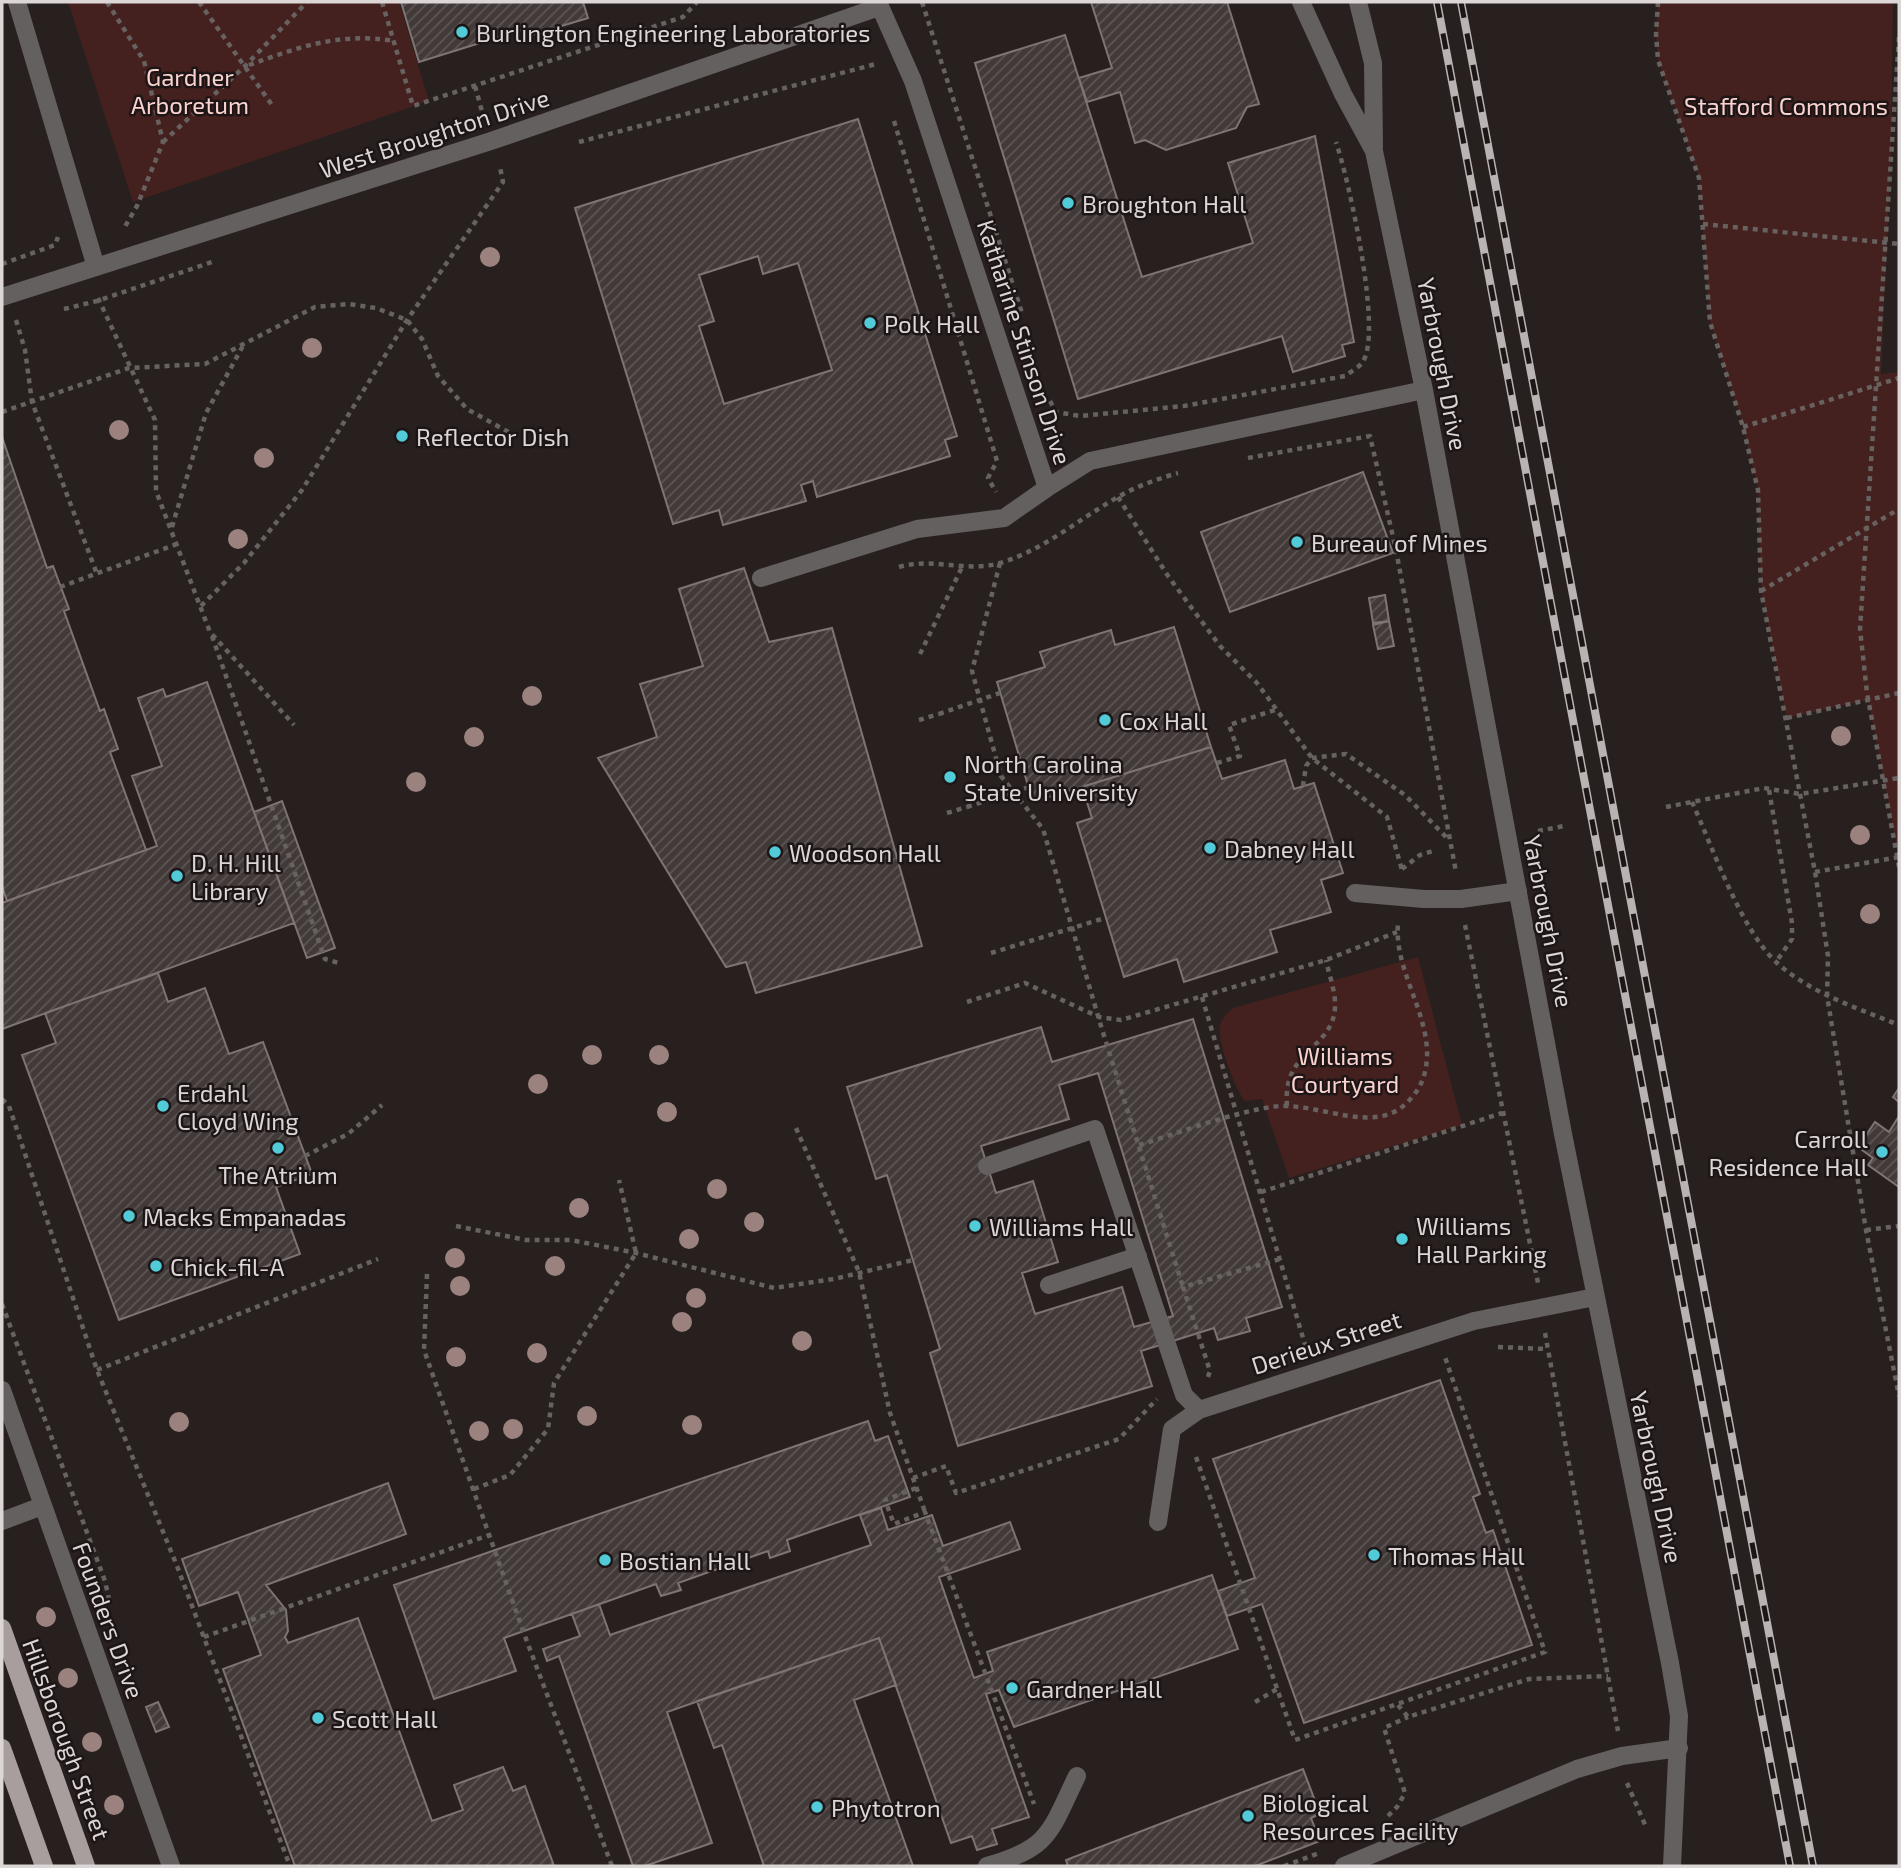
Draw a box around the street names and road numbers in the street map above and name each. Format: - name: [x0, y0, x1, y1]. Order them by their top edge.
- street label: West Broughton Drive: [315, 82, 553, 184]
- street label: Katharine Stinson Drive: [972, 216, 1078, 468]
- street label: Yarbrough Drive: [1412, 275, 1474, 453]
- street label: Yarbrough Drive: [1518, 832, 1580, 1010]
- street label: Derieux Street: [1247, 1304, 1405, 1380]
- street label: Yarbrough Drive: [1625, 1388, 1689, 1566]
- street label: Founders Drive: [67, 1538, 151, 1702]
- street label: Hillsborough Street: [17, 1635, 117, 1843]

